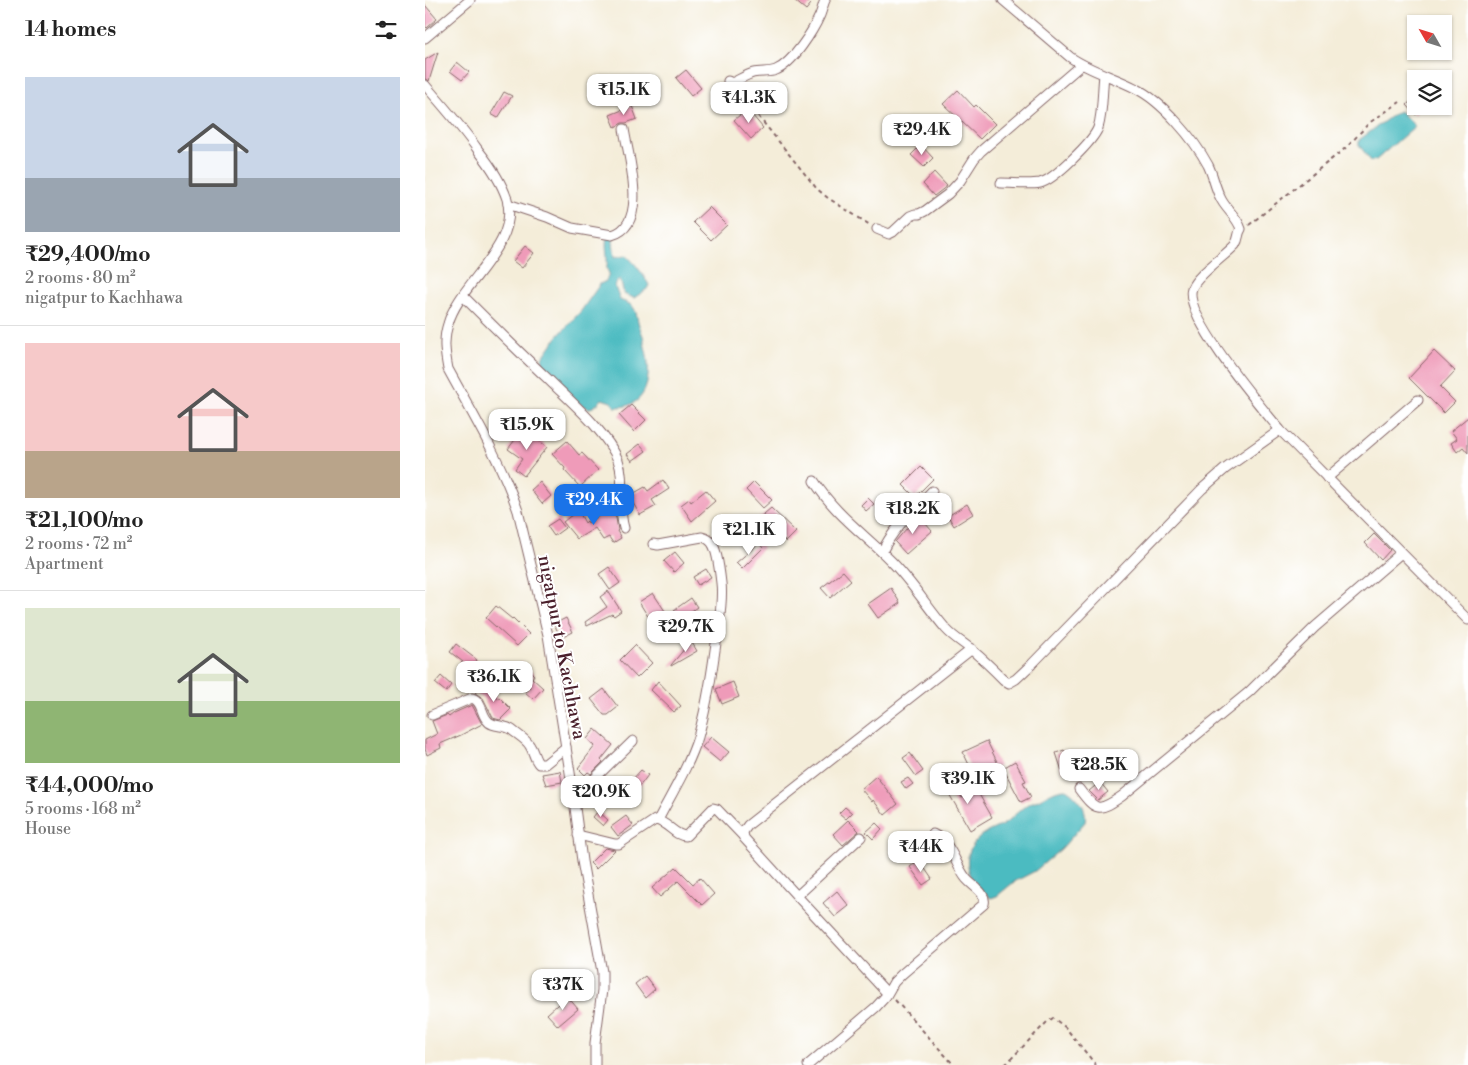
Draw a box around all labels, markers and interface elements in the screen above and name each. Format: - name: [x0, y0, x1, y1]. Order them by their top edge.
- north arrow: [1407, 15, 1453, 60]
- map controls: [1407, 15, 1452, 115]
- icon: filters: [372, 16, 400, 44]
- text: 14 homes: [25, 17, 116, 43]
- button: layers: [1407, 70, 1452, 115]
- pin: ₹15.1K: [583, 74, 665, 116]
- text: ₹15.1K: [598, 80, 650, 100]
- pin: ₹41.3K: [708, 82, 790, 124]
- text: ₹41.3K: [722, 88, 777, 108]
- icon: home: [168, 110, 258, 200]
- pin: ₹29.4K: [881, 114, 963, 156]
- text: ₹29.4K: [893, 120, 951, 140]
- text: ₹29,400/mo: [25, 242, 151, 268]
- text: 2 rooms · 80 m²: [25, 268, 136, 288]
- text: nigatpur to Kachhawa: [25, 288, 183, 308]
- icon: home: [168, 375, 258, 465]
- pin: ₹15.9K: [486, 408, 568, 451]
- text: ₹15.9K: [500, 415, 554, 435]
- pin: ₹29.4K: [553, 484, 635, 526]
- text: ₹29.4K: [565, 490, 623, 510]
- pin: ₹18.2K: [872, 492, 954, 535]
- text: ₹18.2K: [886, 499, 940, 519]
- text: ₹21,100/mo: [25, 508, 144, 534]
- pin: ₹21.1K: [708, 514, 790, 556]
- text: ₹21.1K: [723, 520, 775, 540]
- text: 2 rooms · 72 m²: [25, 534, 132, 554]
- street label: nigatpur to Kachhawa: [532, 553, 592, 742]
- text: Apartment: [25, 554, 104, 574]
- pin: ₹29.7K: [645, 610, 727, 653]
- text: ₹29.7K: [658, 617, 714, 637]
- icon: home: [168, 640, 258, 730]
- pin: ₹36.1K: [453, 660, 535, 703]
- text: ₹36.1K: [467, 667, 521, 687]
- pin: ₹28.5K: [1058, 748, 1140, 791]
- text: ₹28.5K: [1070, 755, 1128, 775]
- pin: ₹39.1K: [927, 762, 1009, 805]
- text: ₹39.1K: [941, 769, 995, 789]
- text: ₹44,000/mo: [25, 773, 154, 799]
- pin: ₹20.9K: [560, 776, 642, 818]
- text: ₹20.9K: [572, 782, 630, 802]
- text: 5 rooms · 168 m²: [25, 799, 141, 819]
- text: House: [25, 819, 71, 839]
- pin: ₹44K: [891, 830, 951, 873]
- text: ₹44K: [899, 837, 943, 857]
- pin: ₹37K: [533, 968, 593, 1011]
- text: ₹37K: [542, 975, 584, 995]

